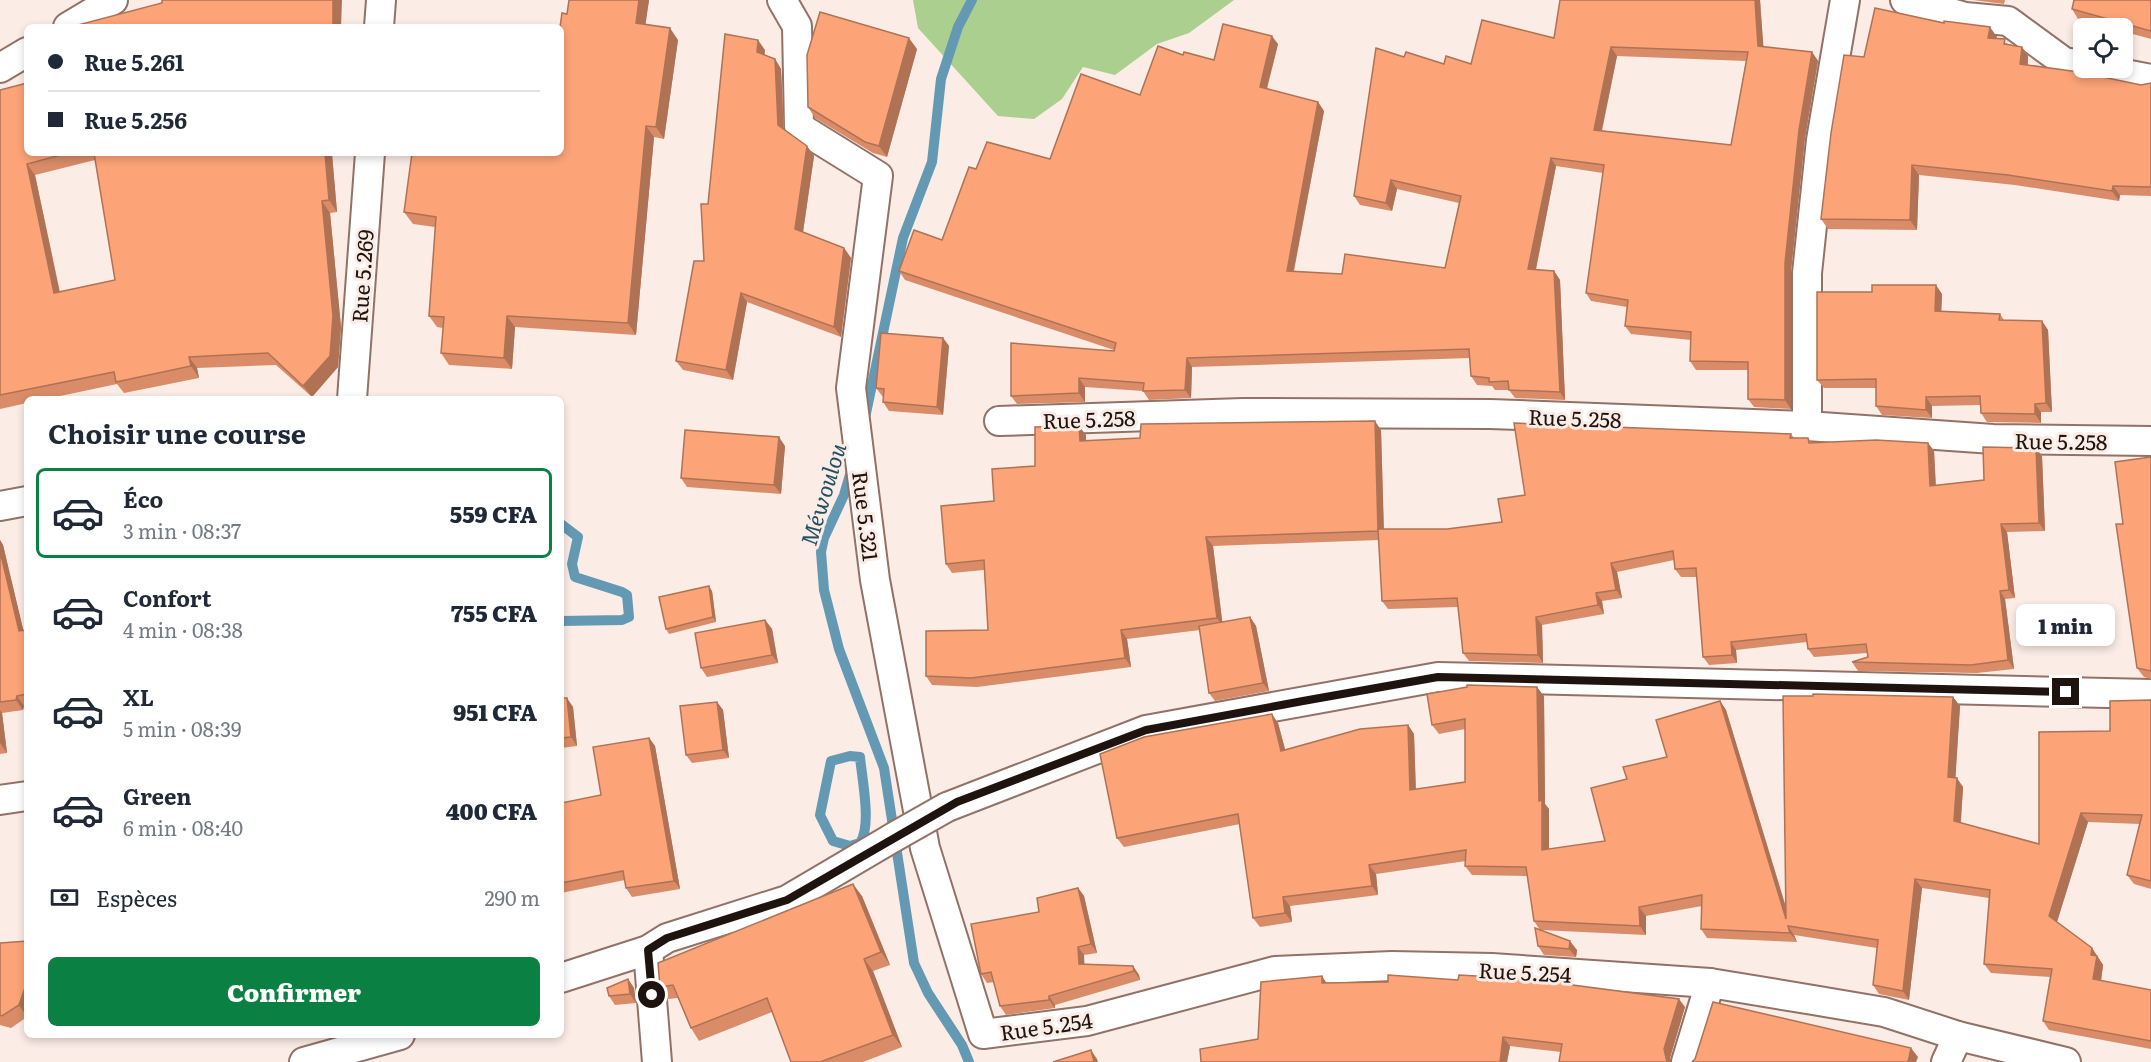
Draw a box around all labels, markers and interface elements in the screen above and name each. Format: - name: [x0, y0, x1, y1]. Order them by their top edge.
- map controls: [2073, 18, 2133, 78]
- button: locate: [2073, 18, 2133, 78]
- text: Rue 5.261: [84, 45, 184, 78]
- text: Rue 5.256: [84, 103, 187, 136]
- street label: Rue 5.269: [342, 228, 380, 324]
- street label: Rue 5.258: [1528, 400, 1622, 434]
- street label: Rue 5.258: [1042, 401, 1136, 435]
- text: Choisir une course: [48, 412, 306, 452]
- street label: Rue 5.258: [2014, 424, 2108, 456]
- water label: Méwoulou: [791, 439, 853, 549]
- street label: Rue 5.321: [846, 469, 888, 563]
- text: Éco: [123, 482, 163, 515]
- icon: car: [51, 486, 105, 540]
- text: 559 CFA: [450, 497, 537, 530]
- text: 3 min · 08:37: [123, 515, 241, 545]
- text: Confort: [123, 581, 211, 614]
- icon: car: [51, 585, 105, 639]
- text: 755 CFA: [451, 596, 537, 629]
- callout: 1 min: [2016, 605, 2116, 647]
- text: 1 min: [2038, 610, 2093, 640]
- text: 4 min · 08:38: [123, 614, 243, 644]
- route end: [2052, 678, 2079, 705]
- text: XL: [123, 680, 154, 713]
- icon: car: [51, 684, 105, 738]
- text: 951 CFA: [453, 695, 537, 728]
- text: 5 min · 08:39: [123, 713, 241, 743]
- text: Green: [123, 779, 192, 812]
- icon: car: [51, 783, 105, 837]
- text: 400 CFA: [446, 794, 537, 827]
- text: 6 min · 08:40: [123, 812, 243, 842]
- icon: cash: [48, 881, 81, 914]
- text: Espèces: [96, 881, 177, 914]
- text: 290 m: [484, 882, 540, 912]
- street label: Rue 5.254: [1478, 953, 1573, 989]
- button: Confirmer: [48, 957, 540, 1026]
- route start: [638, 981, 665, 1008]
- street label: Rue 5.254: [998, 1003, 1095, 1047]

